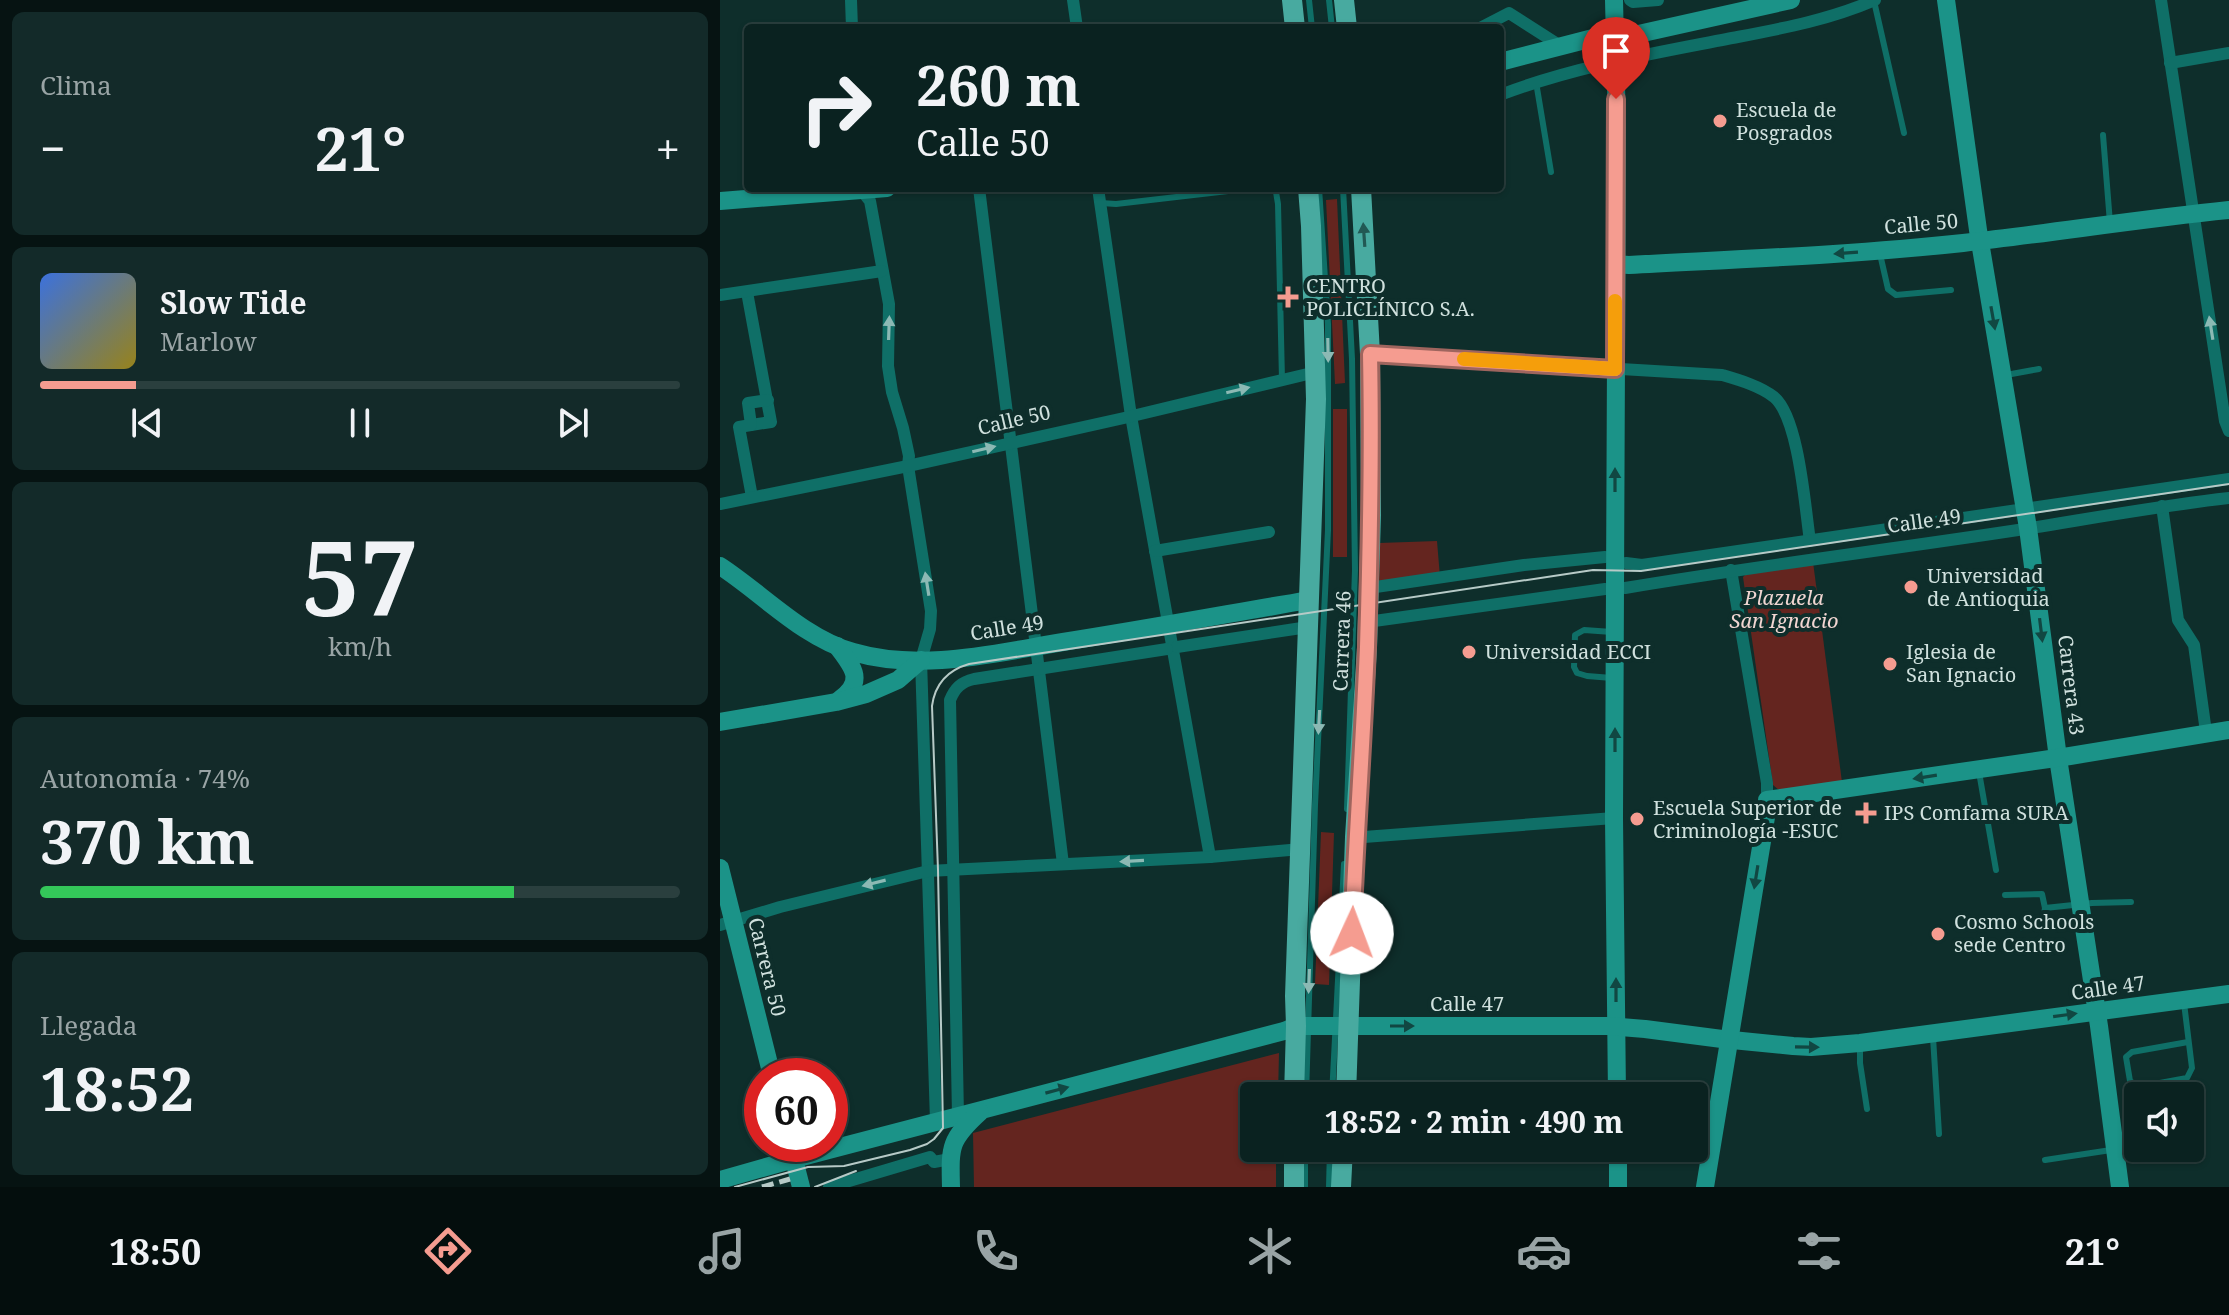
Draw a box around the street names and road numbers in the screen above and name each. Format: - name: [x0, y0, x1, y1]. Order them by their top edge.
- street label: Calle 50: [1883, 207, 1959, 240]
- street label: Calle 50: [975, 398, 1053, 441]
- street label: Calle 49: [1885, 502, 1963, 539]
- street label: Carrera 46: [1326, 590, 1357, 692]
- street label: Calle 49: [968, 608, 1046, 647]
- street label: Carrera 43: [2052, 633, 2091, 737]
- street label: Carrera 50: [742, 915, 793, 1019]
- street label: Calle 47: [2069, 969, 2147, 1006]
- street label: Calle 47: [1430, 990, 1504, 1017]

